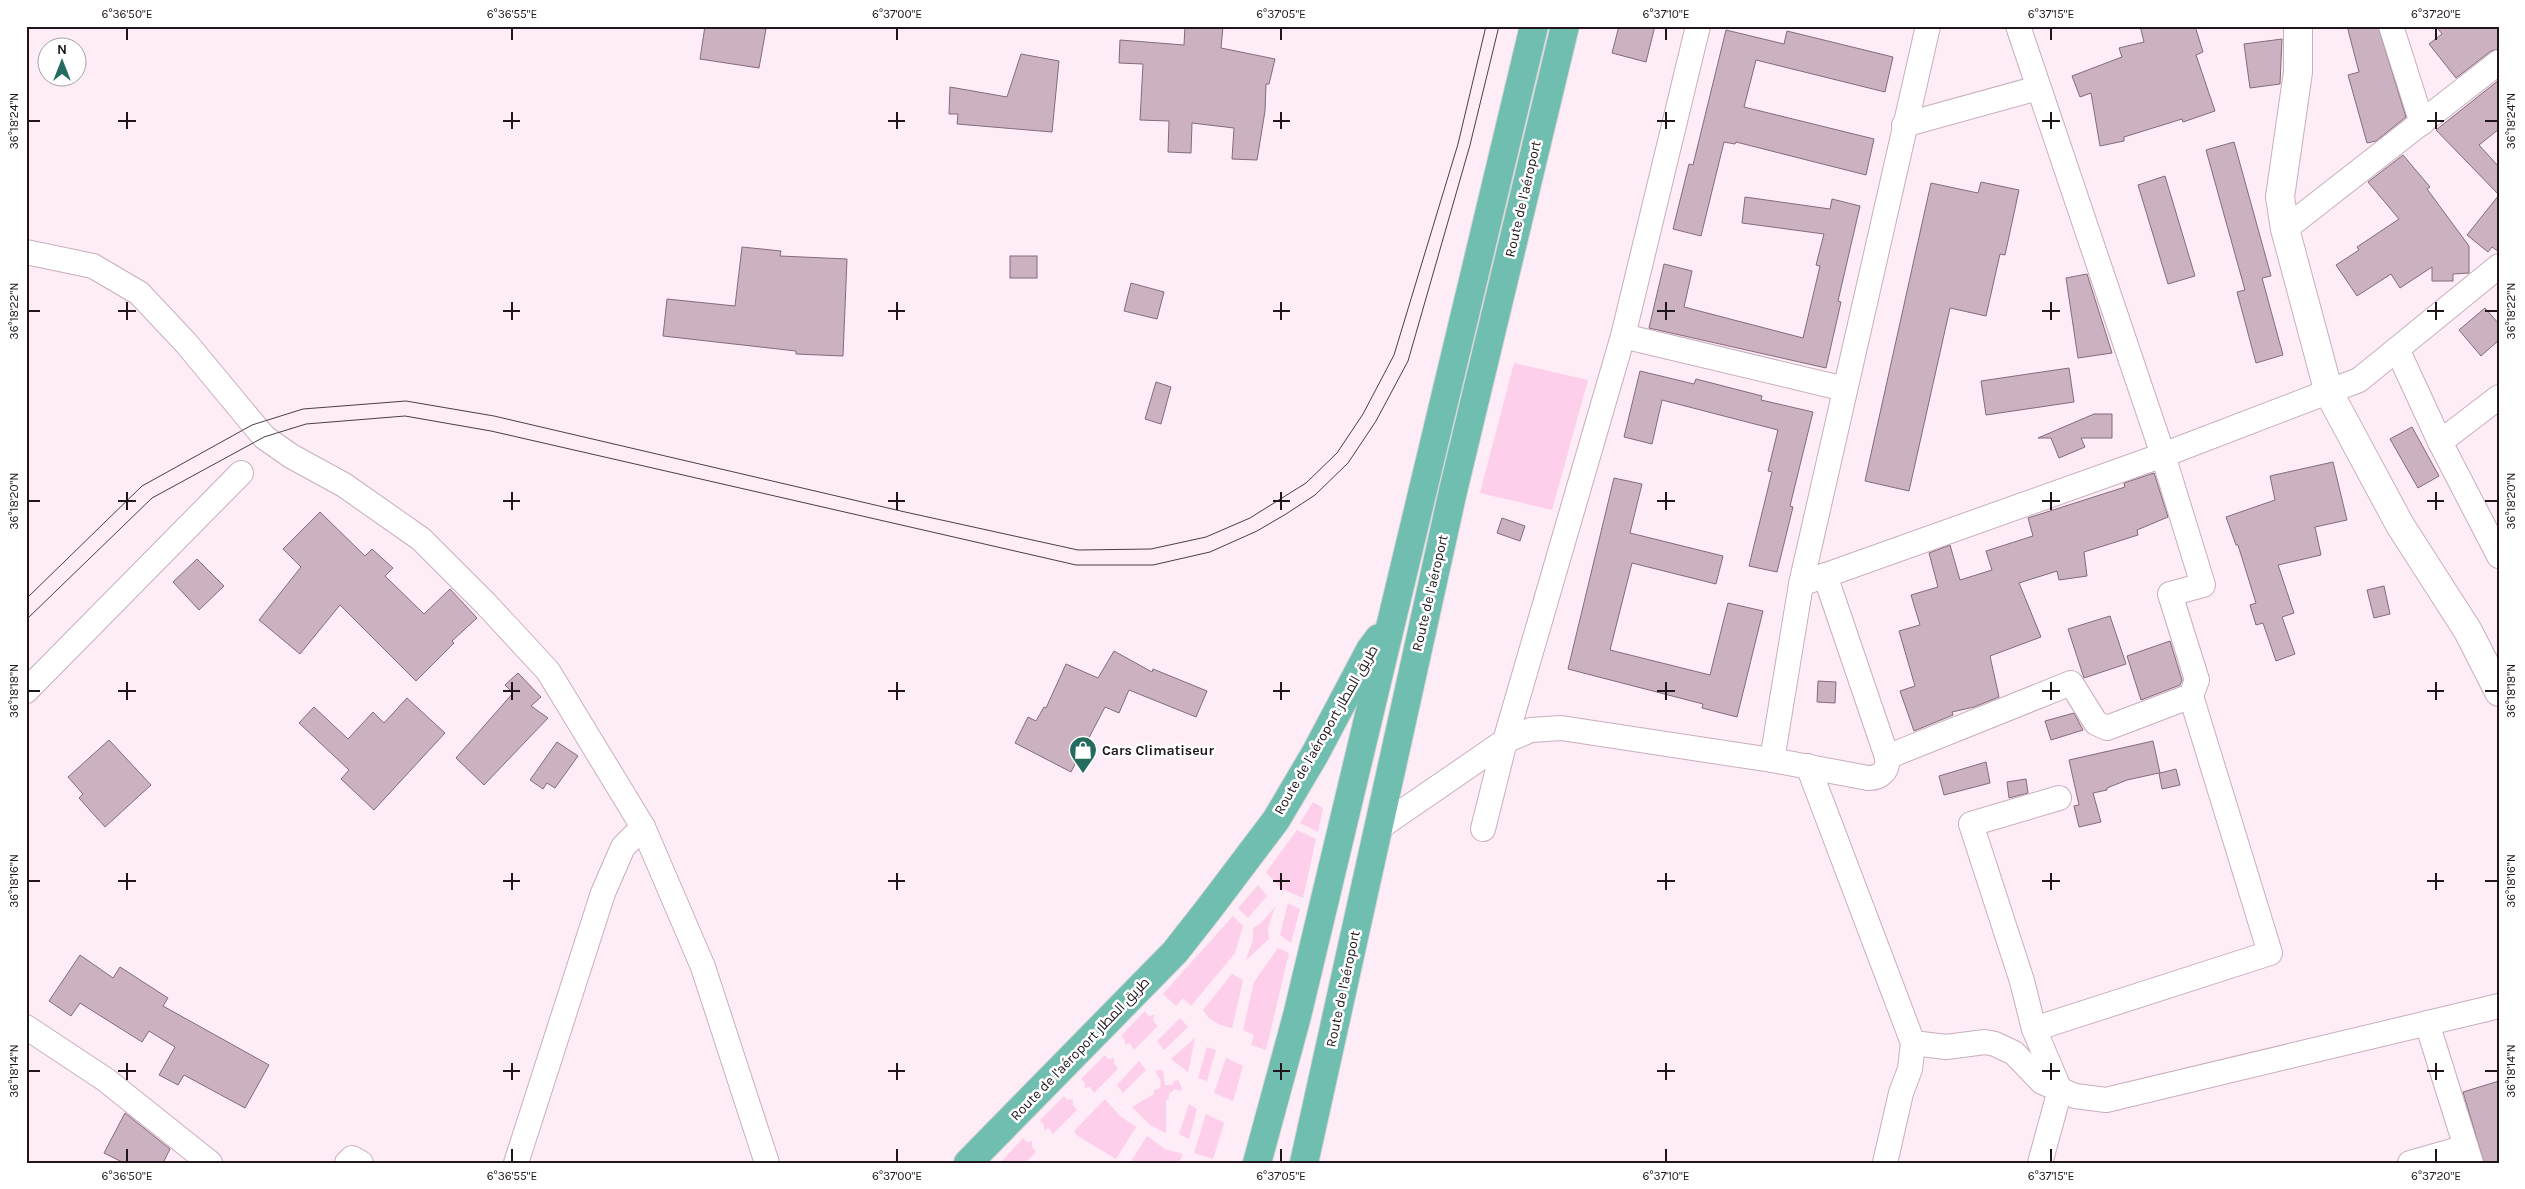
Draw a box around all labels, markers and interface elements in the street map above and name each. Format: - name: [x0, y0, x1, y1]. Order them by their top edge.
- text: 6°36'50"E: [102, 7, 152, 21]
- text: 6°36'55"E: [487, 7, 537, 21]
- text: 6°37'00"E: [872, 7, 922, 21]
- text: 6°37'05"E: [1256, 7, 1306, 21]
- text: 6°37'10"E: [1643, 7, 1689, 21]
- text: 6°37'15"E: [2028, 7, 2074, 21]
- text: 6°37'20"E: [2411, 7, 2461, 21]
- north arrow: [38, 38, 88, 88]
- text: N: [57, 41, 67, 58]
- text: 36°18'24"N: [7, 93, 21, 149]
- text: 36°18'24"N: [2504, 93, 2518, 149]
- street label: Route de l'aéroport: [1501, 139, 1545, 259]
- text: 36°18'22"N: [7, 283, 21, 339]
- text: 36°18'22"N: [2504, 283, 2518, 339]
- text: 36°18'20"N: [7, 473, 21, 529]
- text: 36°18'20"N: [2504, 473, 2518, 529]
- street label: Route de l'aéroport: [1408, 533, 1452, 653]
- street label: Route de l'aéroport طريق المطار: [1270, 642, 1382, 818]
- text: 36°18'18"N: [7, 664, 21, 718]
- text: 36°18'18"N: [2504, 664, 2518, 718]
- shop icon: Cars Climatiseur: [1068, 735, 1098, 774]
- place label: Cars Climatiseur: [1102, 742, 1214, 759]
- text: 36°18'16"N: [7, 854, 21, 908]
- text: 36°18'16"N: [2504, 854, 2518, 908]
- street label: Route de l'aéroport: [1322, 929, 1364, 1049]
- street label: Route de l'aéroport طريق المطار: [1007, 974, 1153, 1124]
- text: 36°18'14"N: [7, 1044, 21, 1098]
- text: 36°18'14"N: [2504, 1044, 2518, 1098]
- text: 6°36'50"E: [102, 1169, 152, 1183]
- text: 6°36'55"E: [487, 1169, 537, 1183]
- text: 6°37'00"E: [872, 1169, 922, 1183]
- text: 6°37'05"E: [1256, 1169, 1306, 1183]
- text: 6°37'10"E: [1643, 1169, 1689, 1183]
- text: 6°37'15"E: [2028, 1169, 2074, 1183]
- text: 6°37'20"E: [2411, 1169, 2461, 1183]

